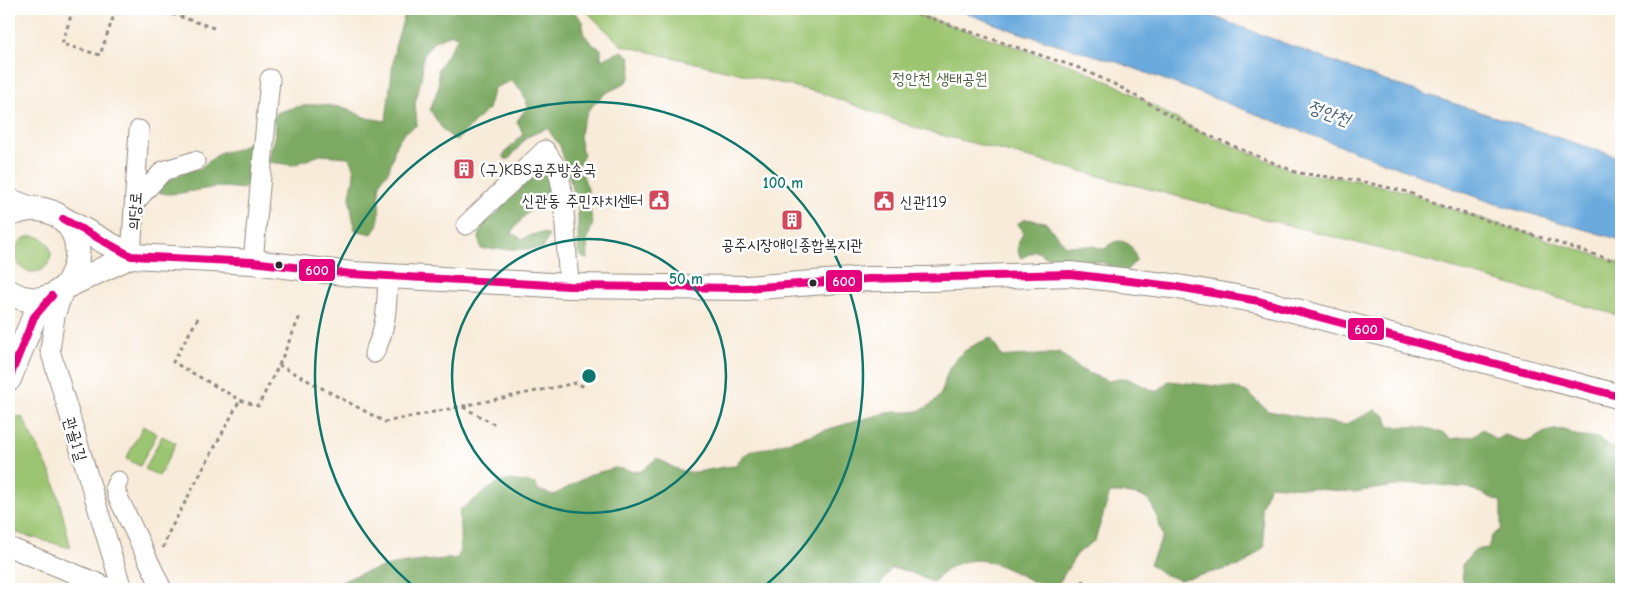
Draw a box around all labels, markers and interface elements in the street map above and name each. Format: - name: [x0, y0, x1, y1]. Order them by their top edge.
- park label: 정안천 생태공원: [892, 70, 988, 88]
- water label: 정안천: [1305, 96, 1354, 131]
- building icon: (구)KBS공주방송국: [452, 157, 476, 181]
- place label: (구)KBS공주방송국: [480, 161, 596, 179]
- text: 100 m: [763, 174, 803, 192]
- public building icon: 신관동 주민자치센터: [647, 188, 671, 212]
- public building icon: 신관119: [872, 189, 896, 213]
- street label: 의당로: [125, 191, 145, 231]
- place label: 신관동 주민자치센터: [522, 192, 643, 210]
- place label: 신관119: [900, 193, 947, 211]
- building icon: 공주시장애인종합복지관: [780, 208, 804, 232]
- place label: 공주시장애인종합복지관: [721, 236, 863, 254]
- line badge: 600: [298, 258, 336, 282]
- unlabelled marker: [274, 260, 284, 270]
- text: 600: [305, 262, 329, 279]
- line badge: 600: [825, 269, 863, 293]
- text: 50 m: [669, 270, 703, 288]
- text: 600: [832, 273, 856, 290]
- unlabelled marker: [808, 278, 818, 288]
- line badge: 600: [1347, 317, 1385, 341]
- text: 600: [1354, 321, 1378, 338]
- centre of rings: [580, 367, 598, 385]
- street label: 관골1길: [60, 415, 90, 464]

